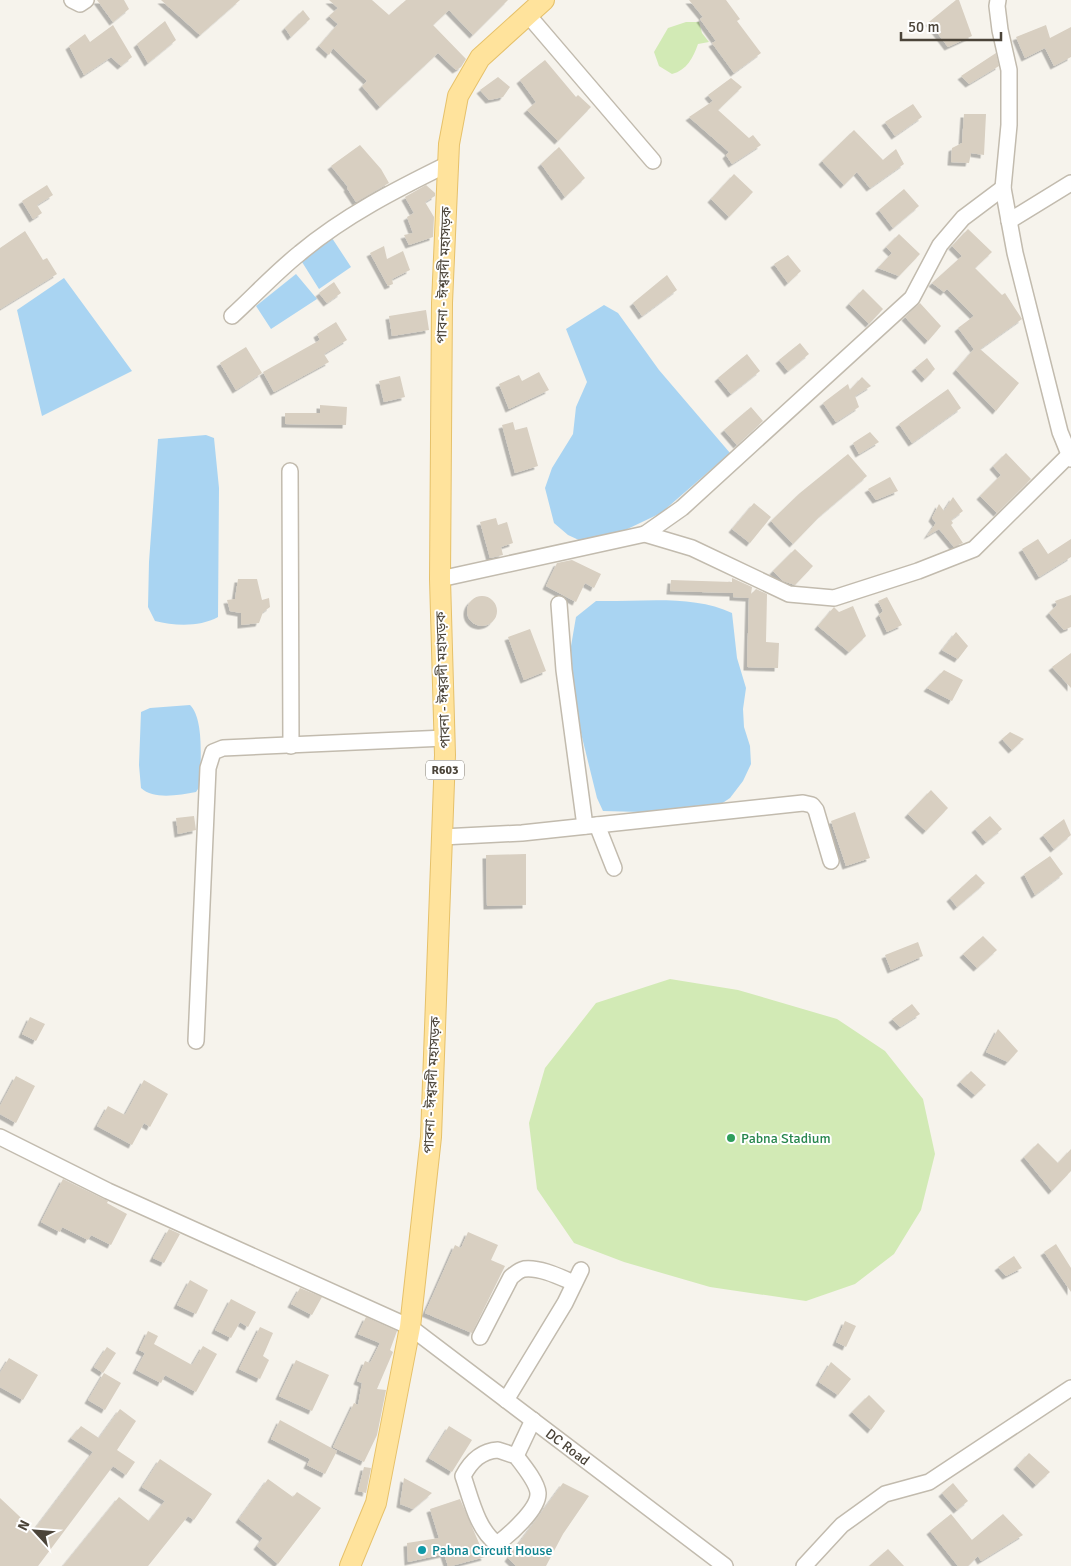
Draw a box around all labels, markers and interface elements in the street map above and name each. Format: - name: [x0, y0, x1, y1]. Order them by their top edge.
- scale bar: [901, 10, 1001, 42]
- text: 50 m: [908, 18, 939, 36]
- street label: পাবনা - ঈশ্বরদী মহাসড়ক: [433, 205, 455, 344]
- street label: পাবনা - ঈশ্বরদী মহাসড়ক: [432, 610, 454, 749]
- road number: R603: [426, 760, 464, 780]
- street label: পাবনা - ঈশ্বরদী মহাসড়ক: [420, 1015, 444, 1154]
- place label: Pabna Stadium: [741, 1130, 831, 1147]
- marker: Pabna Stadium: [725, 1132, 737, 1144]
- street label: DC Road: [542, 1425, 593, 1469]
- north arrow: [10, 1506, 60, 1556]
- text: N: [14, 1517, 34, 1534]
- place label: Pabna Circuit House: [432, 1542, 553, 1559]
- marker: Pabna Circuit House: [416, 1544, 428, 1556]

